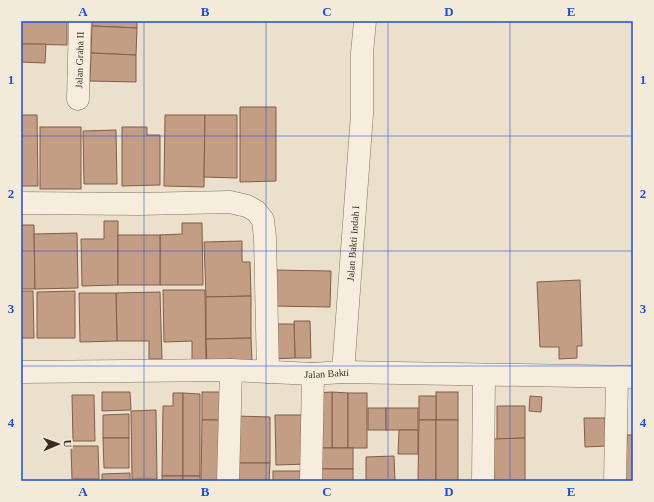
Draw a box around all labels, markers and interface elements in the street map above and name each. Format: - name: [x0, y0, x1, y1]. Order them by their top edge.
- text: A: [78, 4, 88, 19]
- text: B: [201, 4, 210, 19]
- text: C: [322, 4, 332, 19]
- text: D: [444, 4, 454, 19]
- text: E: [567, 4, 575, 19]
- street label: Jalan Graha II: [73, 32, 86, 89]
- text: 1: [8, 72, 14, 87]
- text: 1: [640, 72, 646, 87]
- text: 2: [8, 186, 14, 201]
- text: 2: [640, 186, 646, 201]
- street label: Jalan Bakti Indah I: [345, 205, 361, 282]
- text: 3: [8, 301, 15, 316]
- text: 3: [640, 301, 647, 316]
- street label: Jalan Bakti: [304, 367, 350, 380]
- text: 4: [8, 415, 15, 430]
- text: 4: [640, 415, 647, 430]
- north arrow: [38, 424, 78, 464]
- text: U: [62, 439, 74, 448]
- text: A: [78, 484, 88, 499]
- text: B: [201, 484, 210, 499]
- text: C: [322, 484, 332, 499]
- text: D: [444, 484, 454, 499]
- text: E: [567, 484, 575, 499]

